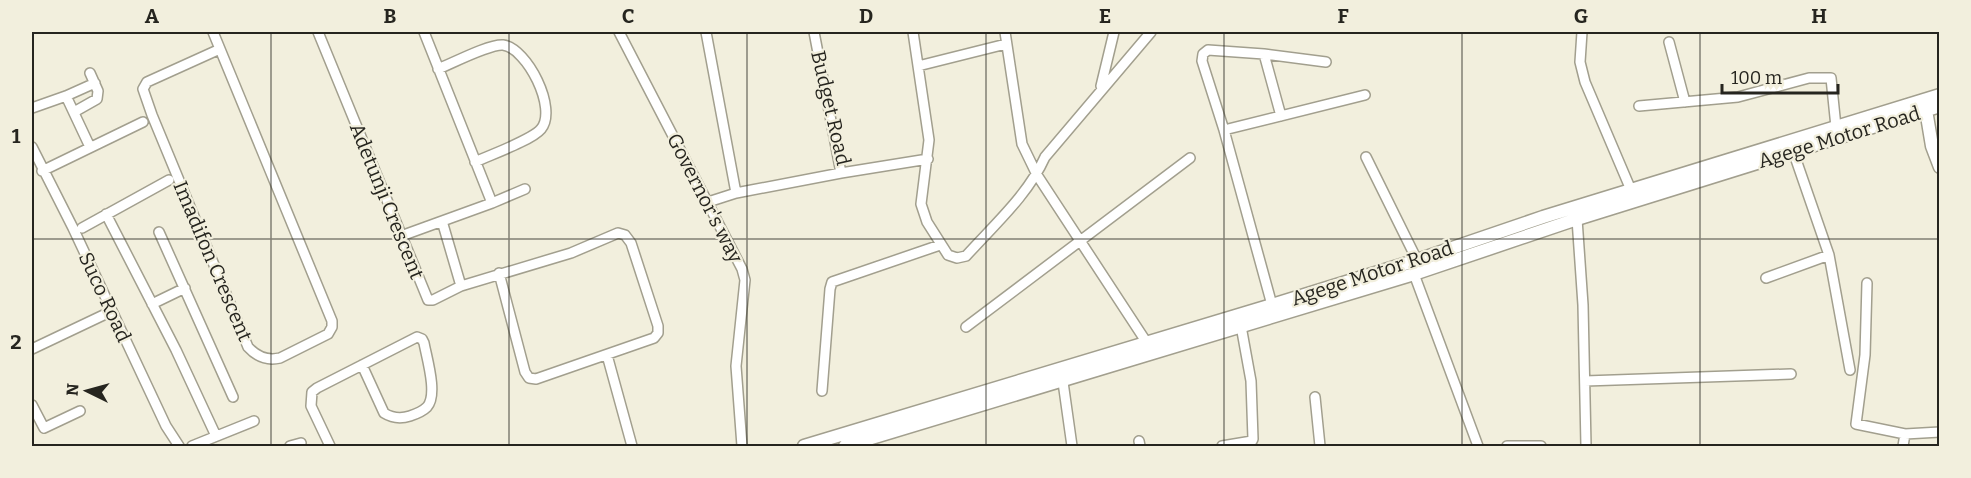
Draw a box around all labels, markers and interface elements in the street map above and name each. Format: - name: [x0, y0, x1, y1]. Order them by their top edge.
- text: A: [145, 4, 160, 28]
- text: B: [384, 4, 397, 28]
- text: C: [622, 4, 634, 28]
- text: D: [859, 4, 873, 28]
- text: E: [1099, 4, 1111, 28]
- text: F: [1337, 4, 1349, 28]
- text: G: [1574, 4, 1588, 28]
- text: H: [1811, 4, 1827, 28]
- street label: Budget Road: [806, 48, 856, 168]
- scale bar: [1722, 57, 1838, 95]
- text: 100 m: [1731, 67, 1782, 89]
- street label: Agege Motor Road: [1755, 101, 1923, 173]
- street label: Adetunji Crescent: [344, 119, 429, 283]
- text: 1: [12, 124, 21, 148]
- street label: Governor's way: [662, 129, 748, 267]
- street label: Imadifon Crescent: [168, 177, 258, 345]
- street label: Agege Motor Road: [1288, 235, 1456, 310]
- street label: Suco Road: [74, 248, 136, 346]
- text: 2: [10, 330, 22, 354]
- north arrow: [57, 361, 117, 421]
- text: N: [63, 383, 83, 397]

